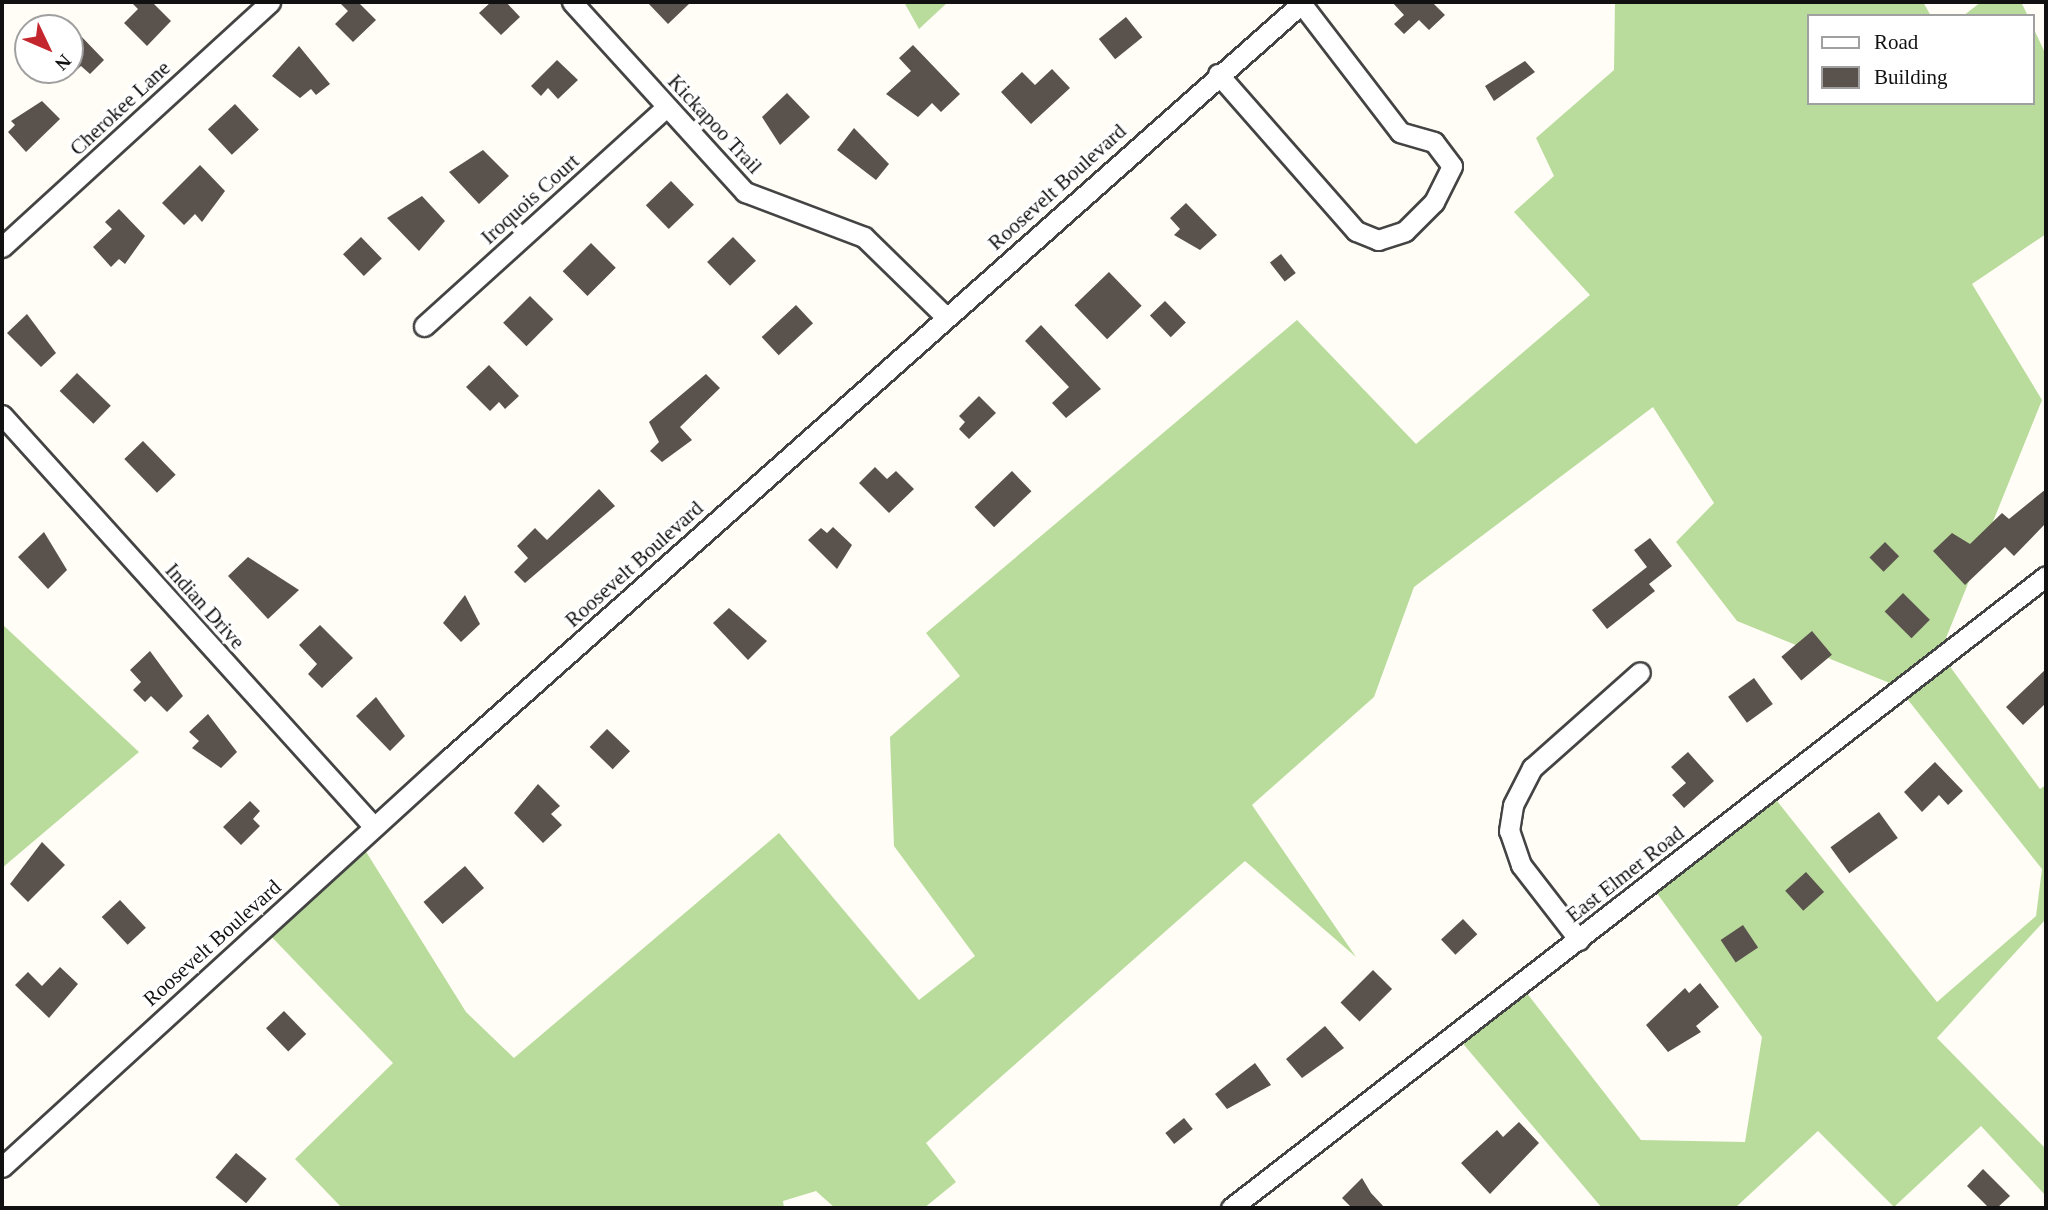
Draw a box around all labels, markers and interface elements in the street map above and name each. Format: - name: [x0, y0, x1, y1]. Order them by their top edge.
- north arrow: [14, 14, 84, 84]
- legend: [1806, 14, 2034, 105]
- text: Road: [1874, 30, 1918, 54]
- text: N: [51, 50, 75, 75]
- street label: Cherokee Lane: [65, 55, 175, 161]
- text: Building: [1874, 65, 1948, 89]
- street label: Kickapoo Trail: [662, 69, 768, 179]
- street label: Roosevelt Boulevard: [983, 119, 1131, 255]
- street label: Iroquois Court: [476, 148, 584, 250]
- street label: Roosevelt Boulevard: [560, 496, 708, 632]
- street label: Indian Drive: [160, 558, 250, 654]
- street label: East Elmer Road: [1561, 820, 1689, 928]
- street label: Roosevelt Boulevard: [138, 875, 286, 1011]

